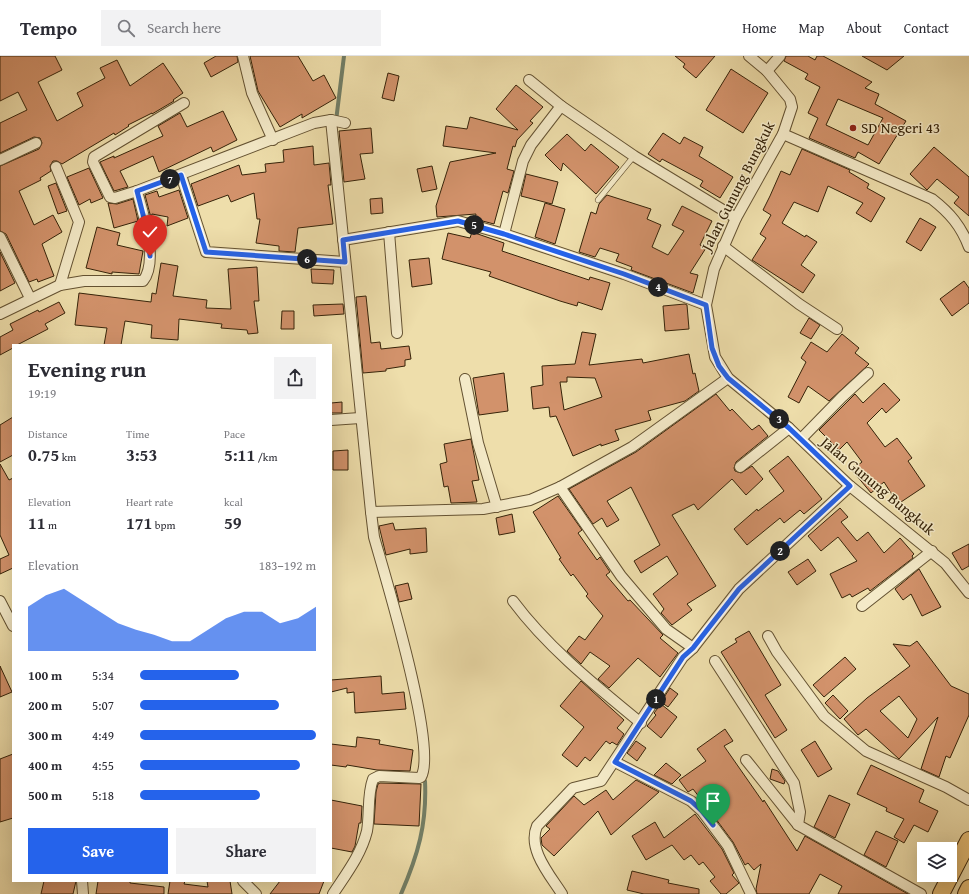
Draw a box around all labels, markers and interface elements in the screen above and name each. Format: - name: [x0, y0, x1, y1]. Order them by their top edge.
- search box: [101, 10, 381, 46]
- text: Tempo: [20, 14, 77, 42]
- icon: search: [115, 17, 137, 39]
- text: Search here: [147, 17, 221, 38]
- text: Home: [742, 18, 777, 38]
- text: Map: [799, 18, 824, 38]
- text: About: [846, 18, 882, 38]
- text: Contact: [904, 18, 949, 38]
- street label: Jalan Gunung Bungkuk: [695, 117, 780, 256]
- place label: SD Negeri 43: [861, 117, 940, 138]
- marker: SD Negeri 43: [848, 123, 858, 133]
- pin: 7: [160, 169, 180, 189]
- text: 7: [167, 171, 173, 187]
- pin: [133, 215, 167, 256]
- pin: 5: [464, 215, 484, 235]
- text: 5: [471, 217, 477, 233]
- icon: check: [139, 221, 161, 243]
- pin: 6: [297, 249, 317, 269]
- text: 6: [304, 251, 310, 267]
- pin: 4: [648, 277, 668, 297]
- text: 4: [655, 279, 661, 295]
- text: Evening run: [28, 353, 146, 385]
- button: share: [274, 357, 316, 399]
- text: 19:19: [28, 384, 56, 403]
- pin: 3: [769, 409, 789, 429]
- text: 3: [776, 411, 782, 427]
- text: Distance: [28, 426, 67, 442]
- text: Time: [126, 426, 149, 442]
- text: Pace: [224, 426, 245, 442]
- street label: Jalan Gunung Bungkuk: [815, 430, 940, 540]
- text: 0.75: [28, 442, 59, 467]
- text: 3:53: [126, 442, 157, 467]
- text: 5:11: [224, 442, 255, 467]
- text: km: [59, 449, 76, 465]
- text: /km: [255, 449, 277, 465]
- text: Elevation: [28, 494, 71, 510]
- text: Heart rate: [126, 494, 173, 510]
- text: kcal: [224, 494, 243, 510]
- text: 11: [28, 510, 46, 535]
- text: 171: [126, 510, 152, 535]
- text: 59: [224, 510, 242, 535]
- text: m: [46, 517, 57, 533]
- text: bpm: [152, 517, 175, 533]
- pin: 2: [770, 541, 790, 561]
- text: 2: [777, 543, 783, 559]
- text: Elevation: [28, 556, 79, 575]
- text: 183–192 m: [259, 556, 316, 575]
- text: 100 m: [28, 666, 62, 685]
- text: 5:34: [92, 666, 114, 685]
- pin: 1: [646, 689, 666, 709]
- text: 1: [653, 691, 659, 707]
- text: 200 m: [28, 696, 62, 715]
- text: 5:07: [92, 696, 114, 715]
- text: 300 m: [28, 726, 62, 745]
- text: 4:49: [92, 726, 114, 745]
- text: 400 m: [28, 756, 62, 775]
- text: 4:55: [92, 756, 114, 775]
- pin: [696, 784, 730, 825]
- text: 500 m: [28, 786, 62, 805]
- text: 5:18: [92, 786, 114, 805]
- icon: arrive: [702, 790, 724, 812]
- button: Save: [28, 828, 168, 874]
- button: Share: [176, 828, 316, 874]
- map controls: [917, 842, 957, 882]
- button: layers: [917, 842, 957, 882]

